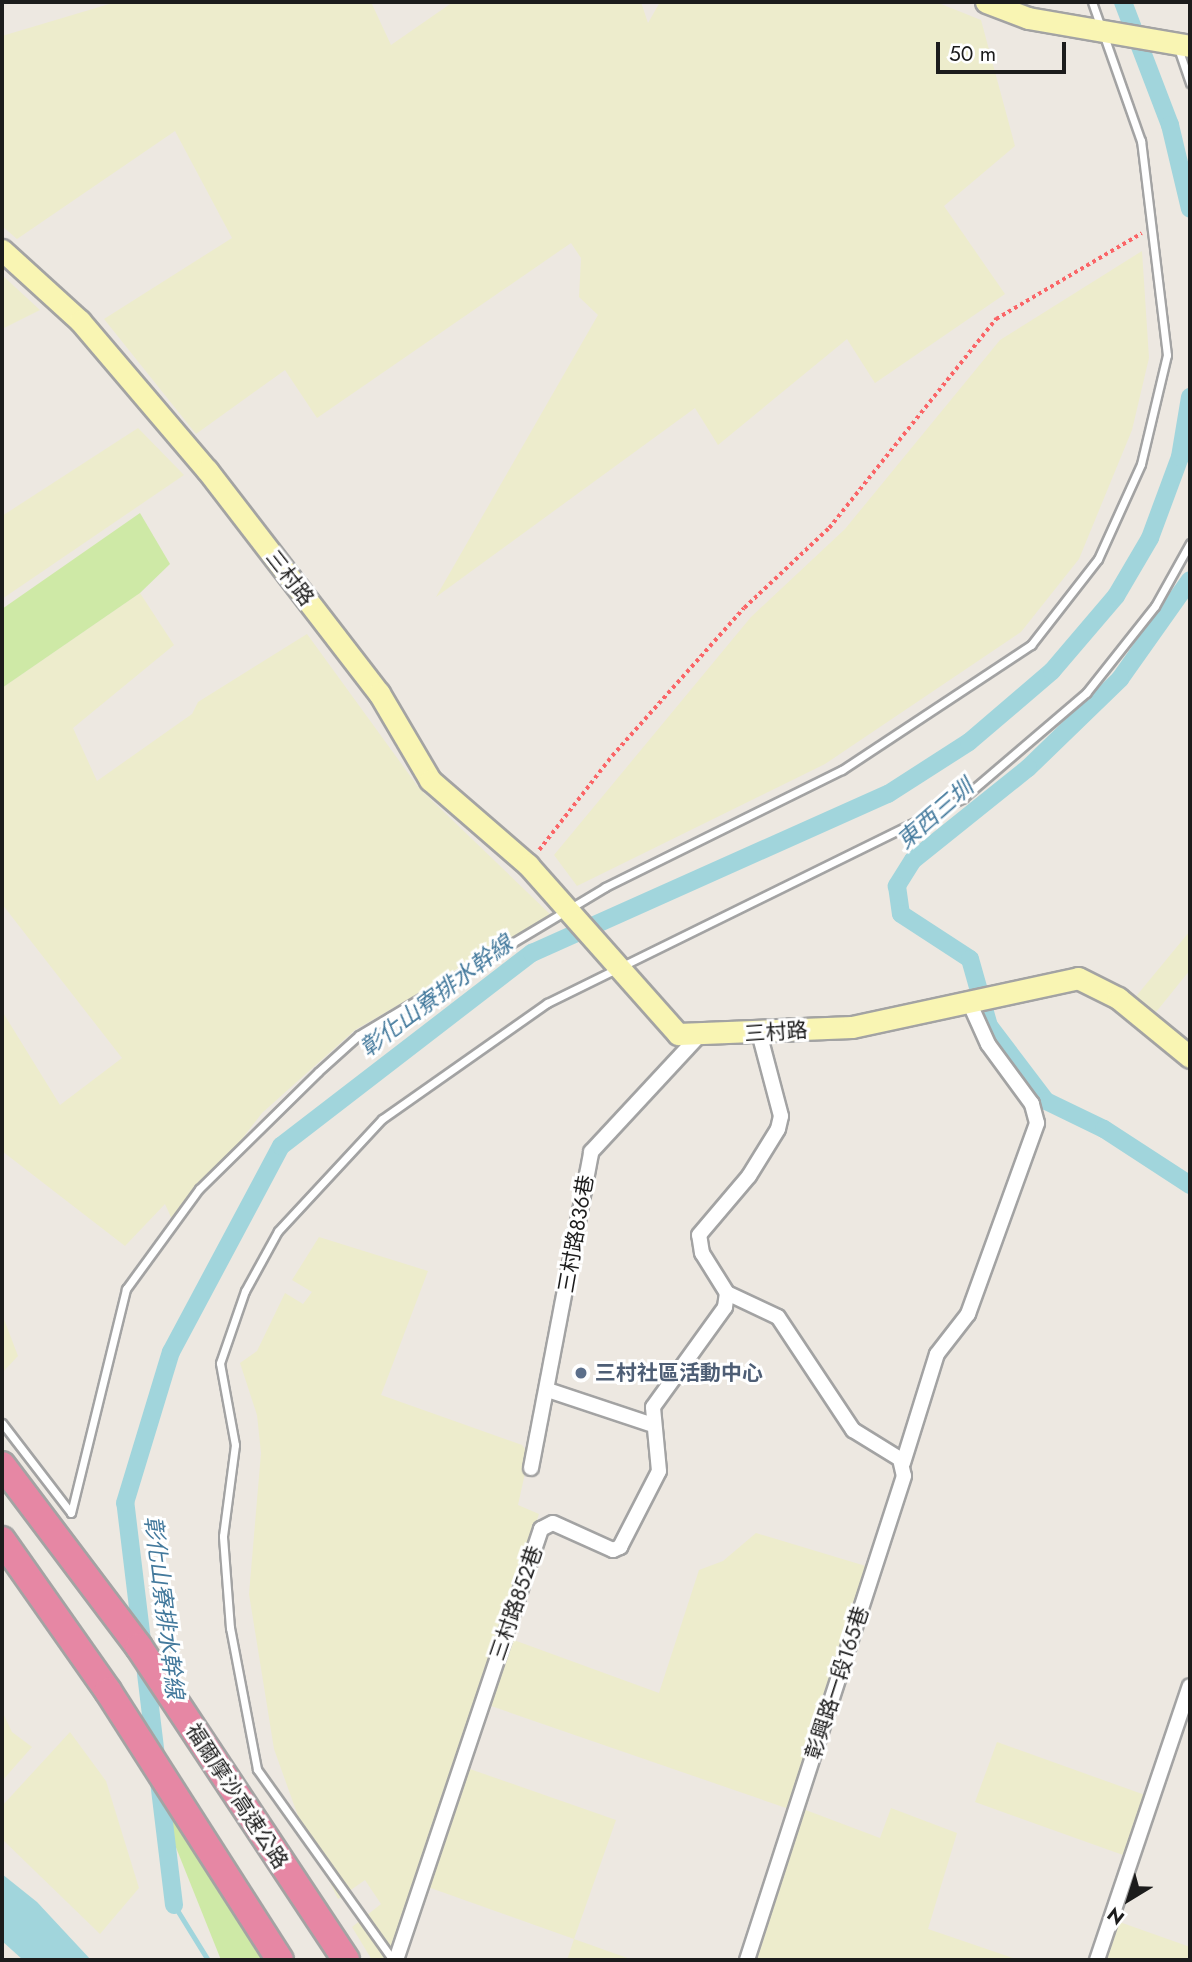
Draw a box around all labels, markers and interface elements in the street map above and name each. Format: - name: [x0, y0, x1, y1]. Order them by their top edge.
- scale bar: [940, 28, 1070, 72]
- text: 50 m: [949, 39, 996, 69]
- street label: 三村路: [261, 545, 319, 611]
- water label: 東西三圳: [891, 773, 979, 855]
- water label: 彰化山寮排水幹線: [354, 930, 518, 1062]
- street label: 三村路: [744, 1017, 808, 1047]
- street label: 三村路836巷: [553, 1173, 599, 1295]
- place label: 三村社區活動中心: [595, 1360, 763, 1386]
- marker: 三村社區活動中心: [573, 1365, 589, 1381]
- water label: 彰化山寮排水幹線: [139, 1514, 189, 1700]
- street label: 三村路852巷: [485, 1543, 547, 1663]
- street label: 彰興路一段165巷: [800, 1603, 874, 1763]
- street label: 福爾摩沙高速公路: [181, 1719, 293, 1873]
- north arrow: [1094, 1864, 1164, 1934]
- text: N: [1102, 1901, 1130, 1931]

